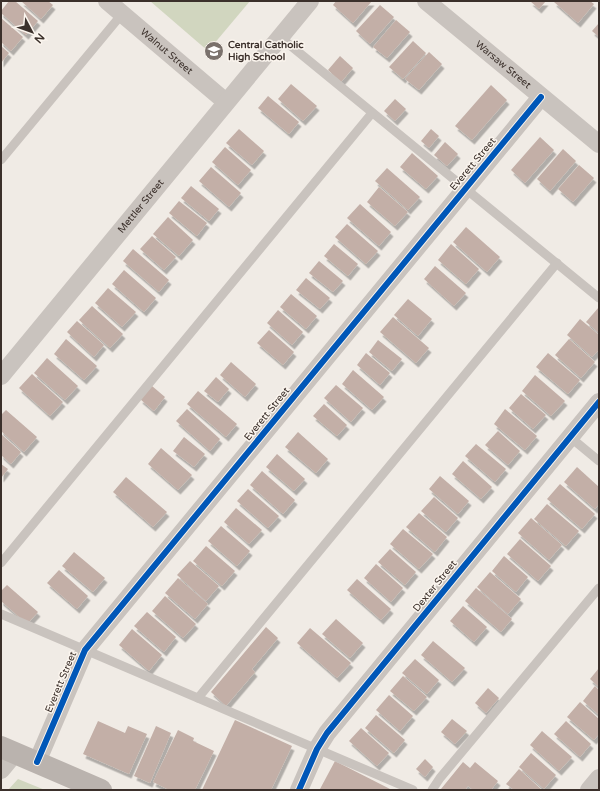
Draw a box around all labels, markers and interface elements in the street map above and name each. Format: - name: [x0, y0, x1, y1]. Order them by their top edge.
- north arrow: [12, 12, 52, 52]
- street label: Walnut Street: [138, 26, 195, 77]
- text: N: [31, 31, 47, 46]
- street label: Warsaw Street: [473, 38, 534, 91]
- place label: Central Catholic High School: [228, 39, 304, 63]
- school or university icon: Central Catholic High School: [203, 40, 225, 62]
- street label: Everett Street: [447, 135, 499, 193]
- street label: Mettler Street: [115, 177, 167, 236]
- street label: Everett Street: [242, 385, 292, 443]
- street label: Dexter Street: [411, 558, 460, 614]
- street label: Everett Street: [43, 649, 79, 714]

